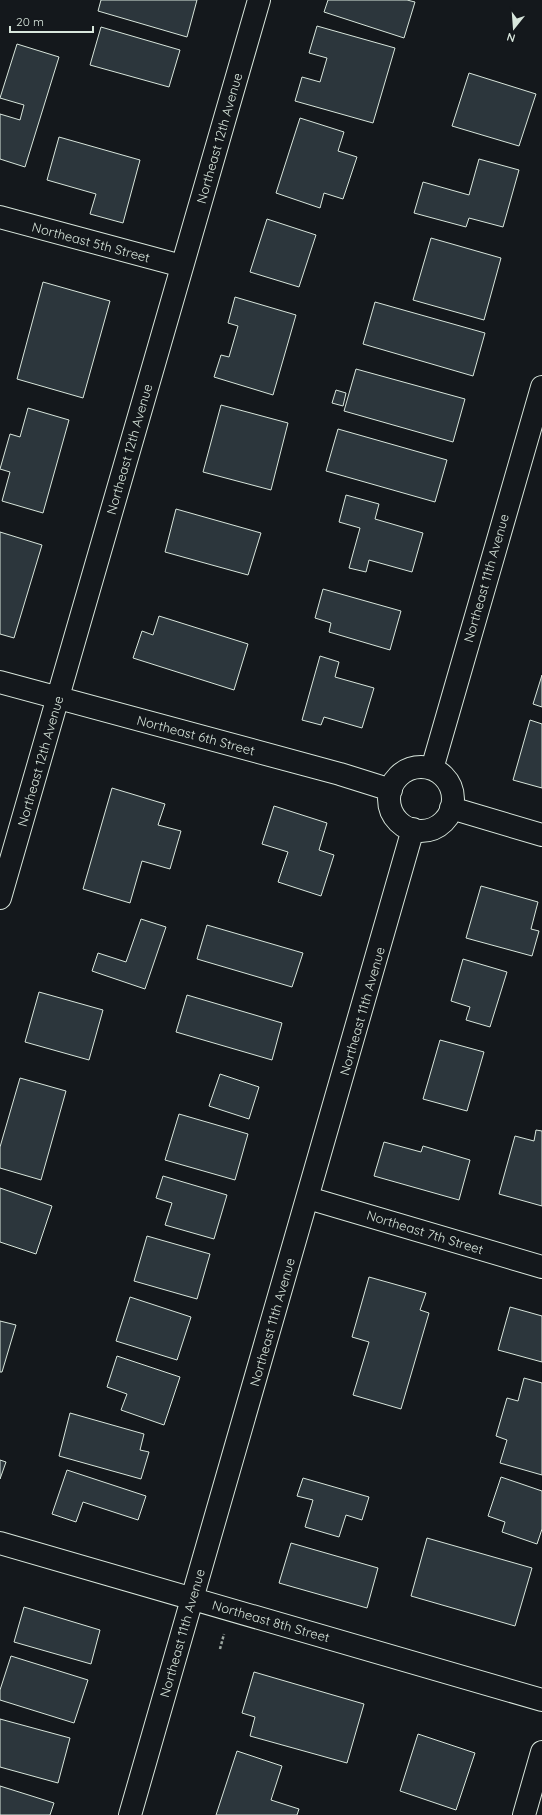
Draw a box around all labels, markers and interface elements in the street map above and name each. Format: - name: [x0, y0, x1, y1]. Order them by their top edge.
- scale bar: [10, 8, 93, 34]
- north arrow: [494, 8, 534, 48]
- text: 20 m: [16, 14, 44, 29]
- text: N: [505, 30, 517, 45]
- street label: Northeast 12th Avenue: [193, 71, 245, 205]
- street label: Northeast 5th Street: [30, 219, 152, 265]
- street label: Northeast 12th Avenue: [103, 382, 155, 516]
- street label: Northeast 11th Avenue: [460, 512, 512, 644]
- street label: Northeast 12th Avenue: [14, 694, 66, 828]
- street label: Northeast 6th Street: [135, 712, 257, 758]
- street label: Northeast 11th Avenue: [336, 945, 388, 1077]
- street label: Northeast 7th Street: [365, 1207, 485, 1257]
- street label: Northeast 11th Avenue: [246, 1256, 298, 1388]
- street label: Northeast 11th Avenue: [156, 1567, 208, 1699]
- street label: Northeast 8th Street: [210, 1597, 332, 1645]

